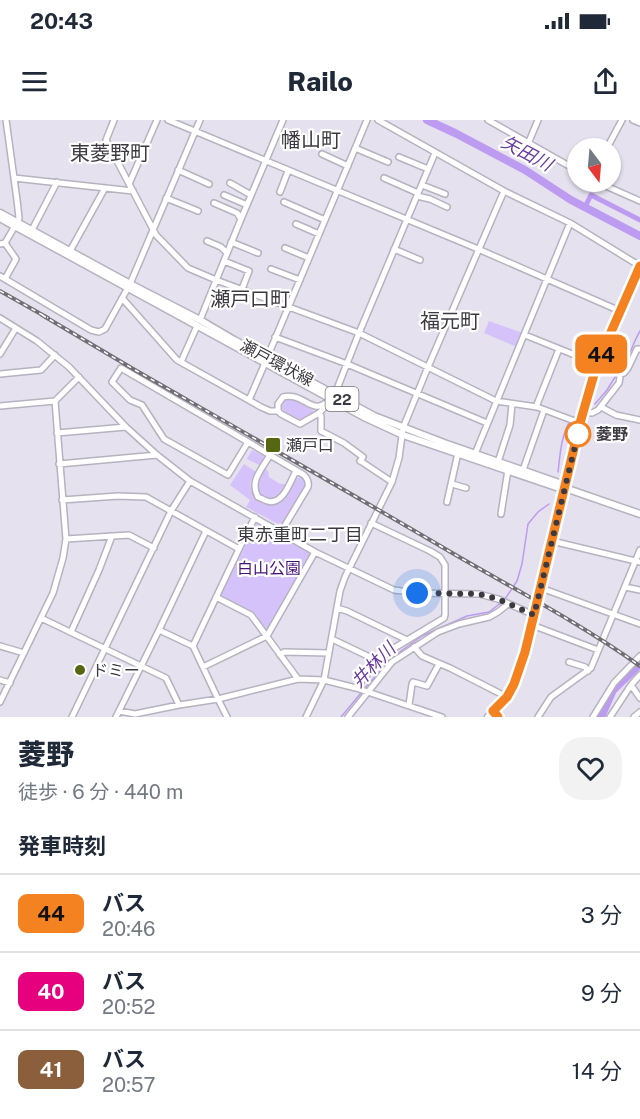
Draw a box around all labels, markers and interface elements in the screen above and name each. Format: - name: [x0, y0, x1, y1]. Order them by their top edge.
- text: 20:43: [30, 8, 93, 34]
- icon: menu: [18, 65, 51, 98]
- text: Railo: [287, 65, 353, 97]
- icon: share: [589, 65, 622, 98]
- district label: 幡山町: [281, 128, 341, 152]
- water label: 矢田川: [498, 131, 558, 176]
- north arrow: [567, 138, 621, 192]
- map controls: [567, 138, 621, 192]
- district label: 東菱野町: [70, 141, 150, 165]
- district label: 瀬戸口町: [210, 287, 290, 311]
- district label: 福元町: [420, 309, 480, 333]
- line badge: 44: [574, 334, 628, 374]
- street label: 瀬戸環状線: [237, 336, 317, 390]
- text: 44: [587, 342, 615, 367]
- road number: 22: [326, 387, 358, 411]
- marker: 菱野: [565, 421, 591, 447]
- place label: 菱野: [596, 425, 628, 444]
- marker: 瀬戸口: [264, 436, 282, 454]
- place label: 瀬戸口: [286, 436, 334, 455]
- district label: 東赤重町二丁目: [237, 524, 363, 545]
- park label: 白山公園: [237, 559, 301, 578]
- your location: [402, 578, 432, 608]
- water label: 井林川: [347, 637, 401, 692]
- place label: ドミー: [92, 661, 140, 680]
- marker: ドミー: [73, 663, 87, 677]
- text: 菱野: [18, 737, 74, 770]
- button: heart: [559, 737, 622, 800]
- text: 徒歩 · 6 分 · 440 m: [18, 780, 183, 804]
- text: 発車時刻: [18, 833, 106, 859]
- text: バス: [102, 890, 146, 916]
- text: 44: [37, 901, 65, 926]
- text: 3 分: [581, 902, 622, 928]
- text: 20:46: [102, 917, 156, 941]
- text: バス: [102, 968, 146, 994]
- text: 40: [37, 979, 65, 1004]
- text: 9 分: [581, 980, 622, 1006]
- text: 20:52: [102, 995, 155, 1019]
- text: バス: [102, 1046, 146, 1072]
- text: 41: [40, 1057, 62, 1082]
- text: 14 分: [572, 1058, 622, 1084]
- text: 20:57: [102, 1073, 156, 1097]

